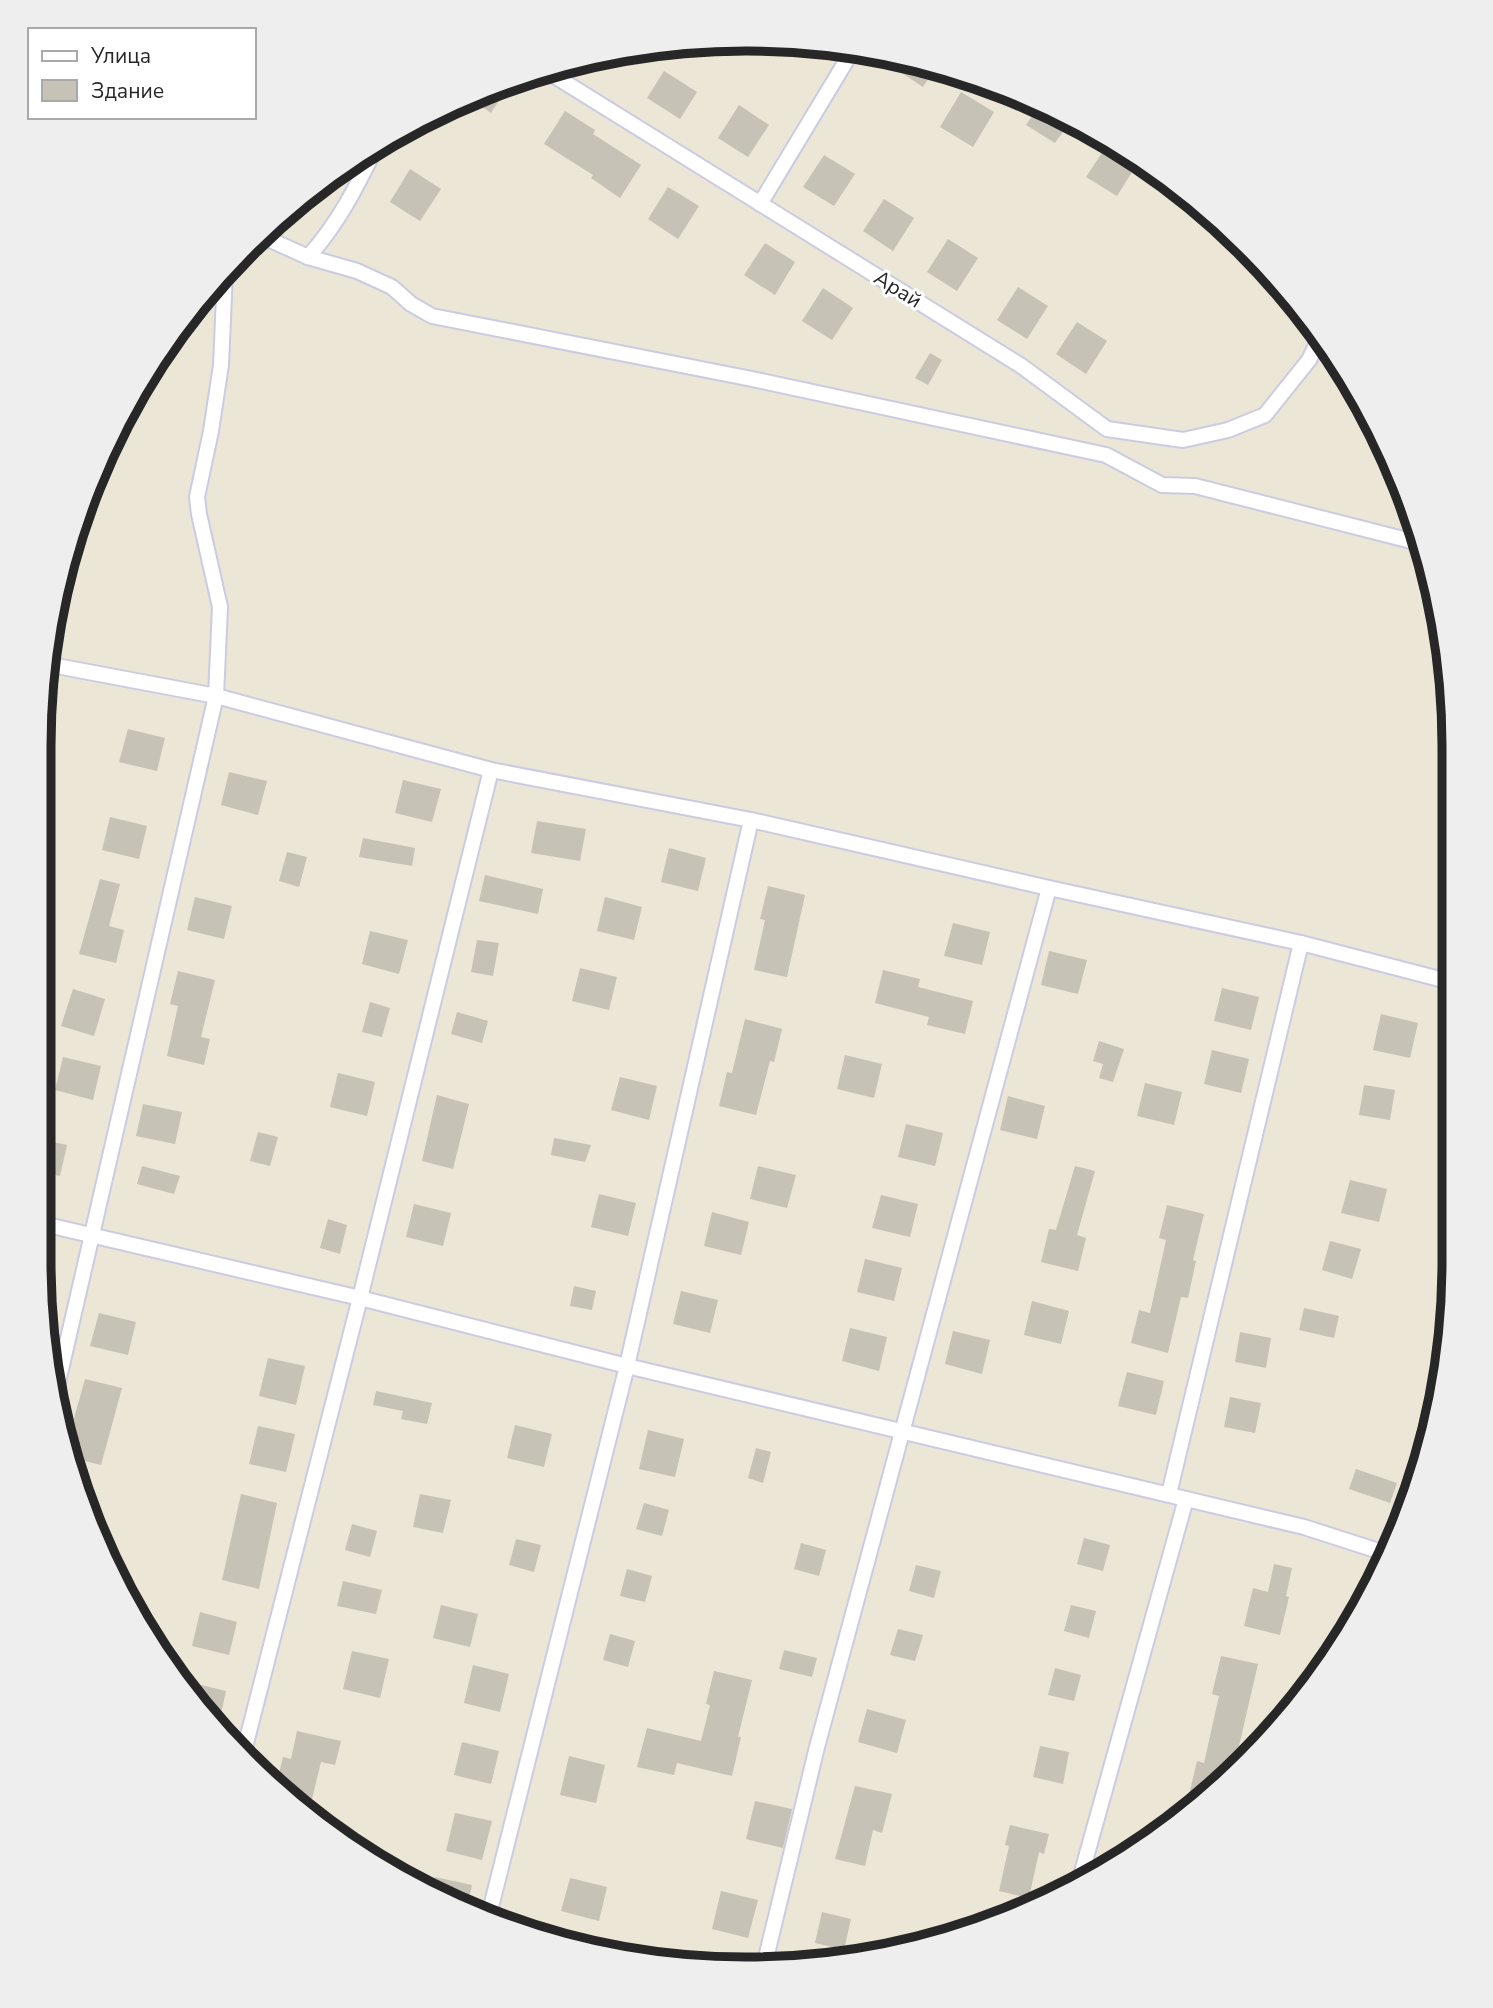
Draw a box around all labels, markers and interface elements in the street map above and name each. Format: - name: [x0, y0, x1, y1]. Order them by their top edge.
- legend: [28, 28, 256, 119]
- text: Улица: [90, 42, 151, 70]
- text: Здание: [91, 77, 164, 105]
- street label: Арай: [869, 264, 927, 314]

